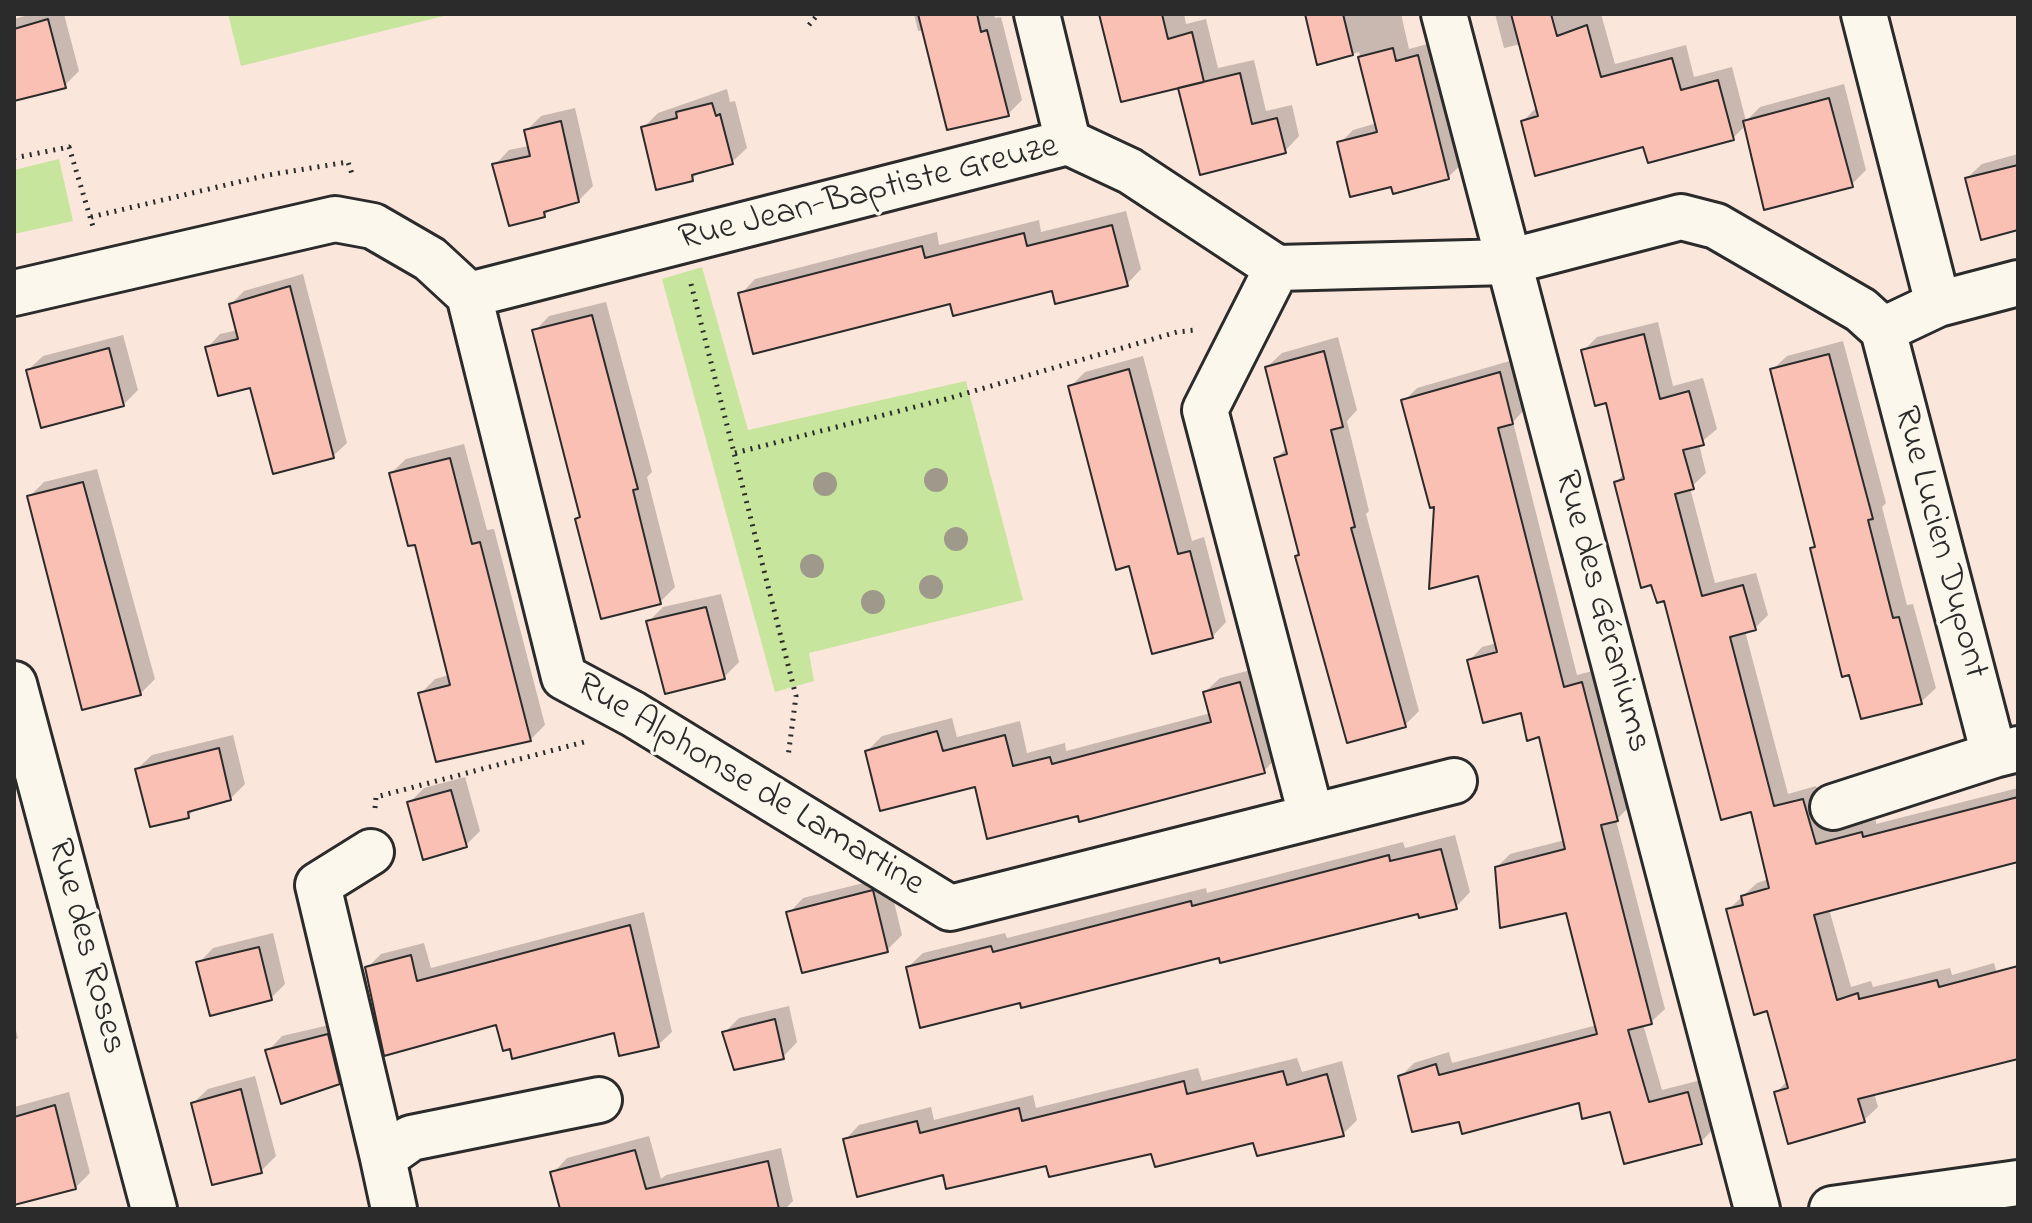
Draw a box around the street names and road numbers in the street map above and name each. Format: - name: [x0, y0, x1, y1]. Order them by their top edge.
- street label: Rue Jean-Baptiste Greuze: [675, 127, 1063, 263]
- street label: Rue Lucien Dupont: [1881, 402, 1995, 684]
- street label: Rue des Géraniums: [1542, 467, 1658, 757]
- street label: Rue Alphonse de Lamartine: [567, 666, 931, 908]
- street label: Rue des Roses: [35, 835, 133, 1059]

